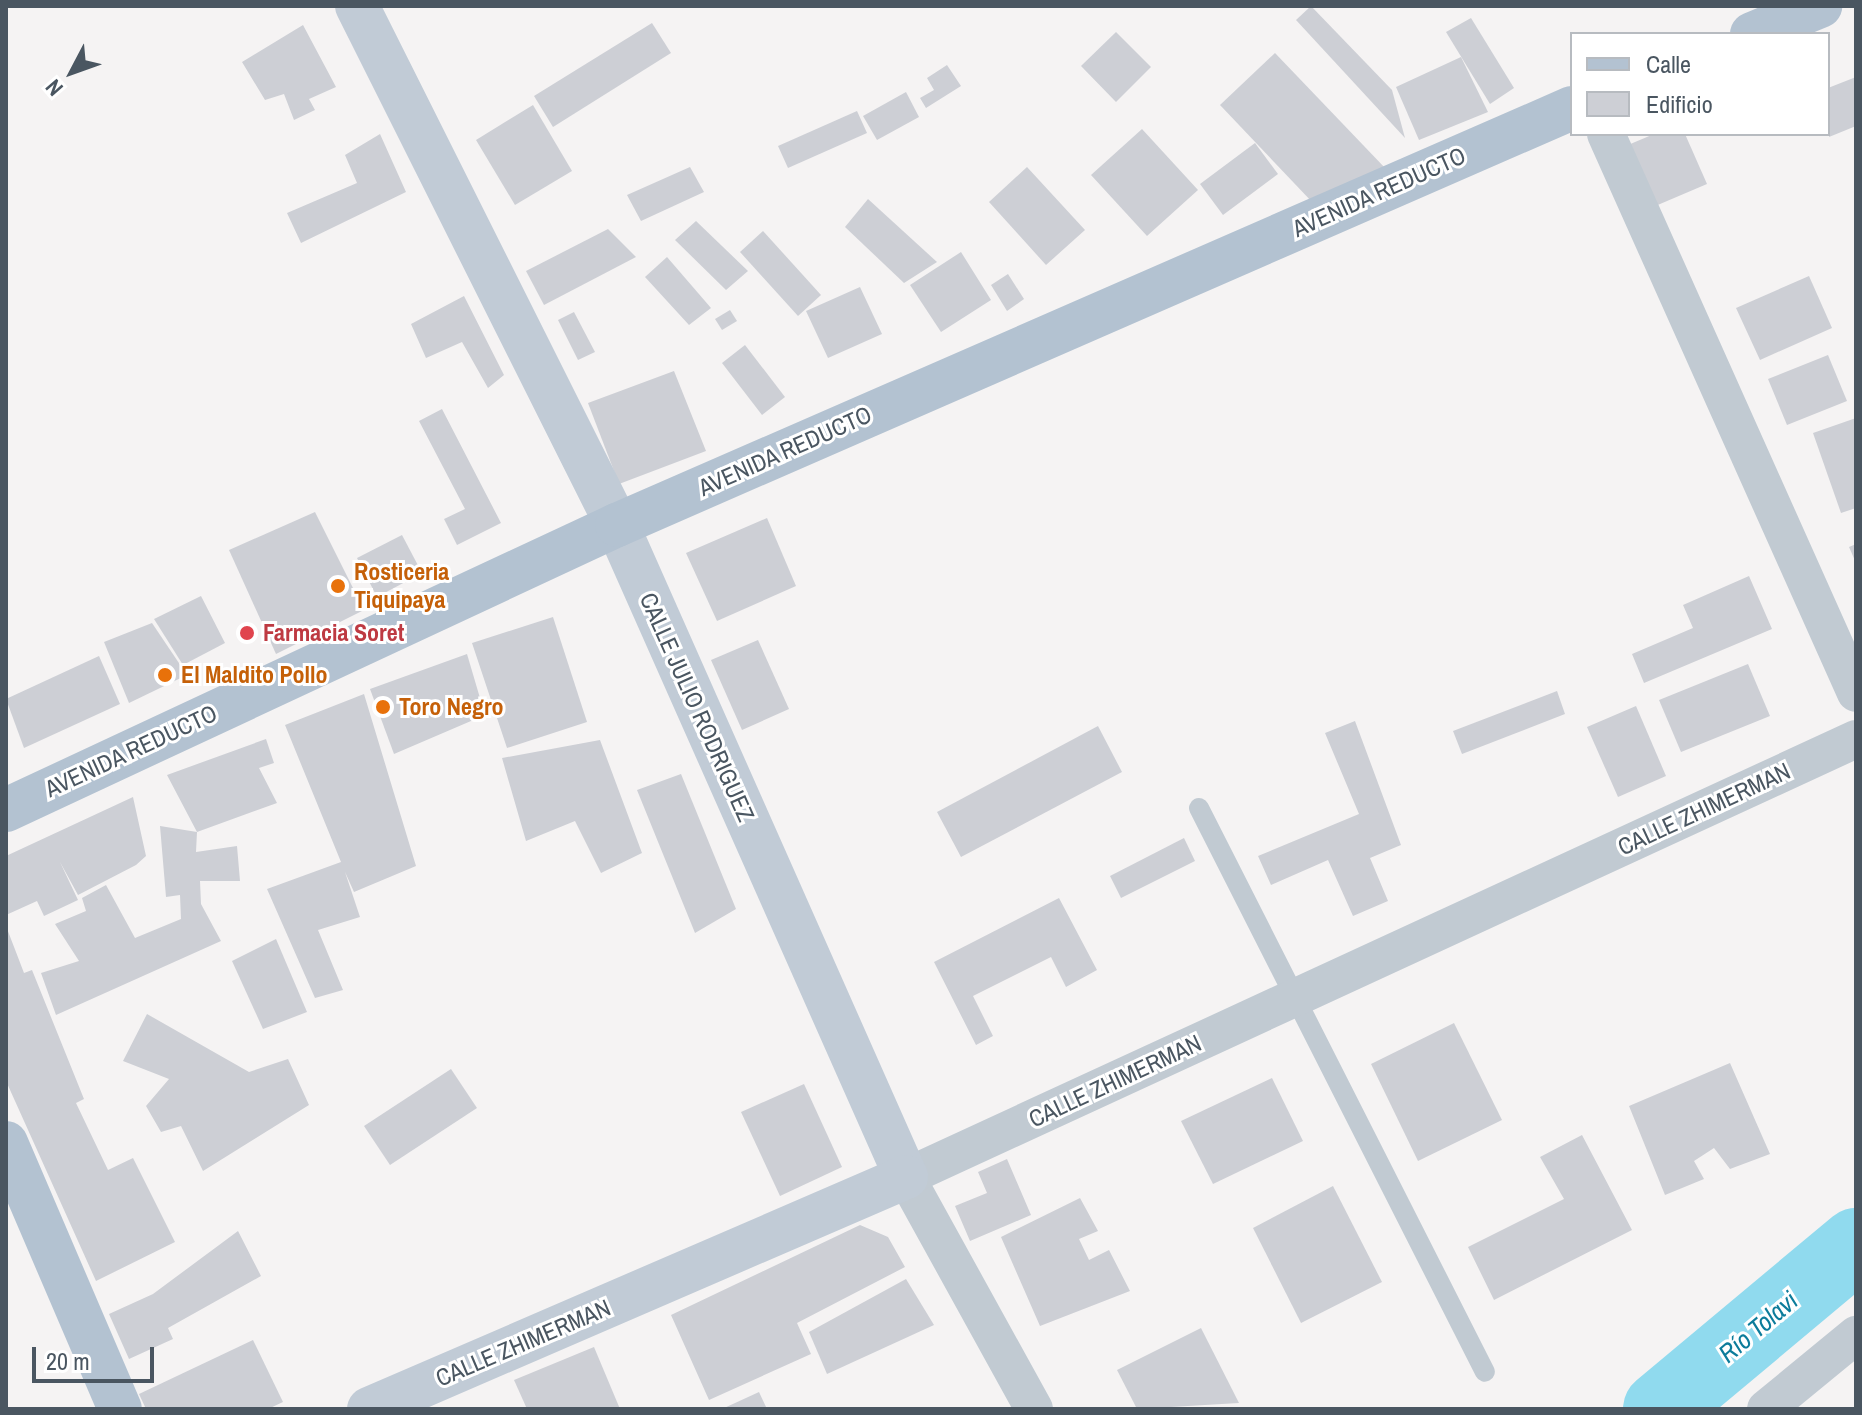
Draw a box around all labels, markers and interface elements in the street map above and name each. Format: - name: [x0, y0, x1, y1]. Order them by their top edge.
- north arrow: [32, 32, 112, 112]
- legend: [1570, 32, 1830, 136]
- text: Calle: [1646, 48, 1691, 80]
- text: N: [38, 73, 69, 103]
- text: Edificio: [1646, 88, 1713, 120]
- street label: AVENIDA REDUCTO: [1288, 141, 1470, 243]
- street label: AVENIDA REDUCTO: [694, 400, 876, 502]
- place label: Rosticeria Tiquipaya: [354, 558, 449, 614]
- marker: Rosticeria Tiquipaya: [329, 577, 347, 595]
- street label: CALLE JULIO RODRIGUEZ: [634, 588, 760, 826]
- place label: Farmacia Soret: [263, 619, 404, 647]
- marker: Farmacia Soret: [238, 624, 256, 642]
- place label: El Maldito Pollo: [181, 661, 328, 689]
- marker: El Maldito Pollo: [156, 666, 174, 684]
- place label: Toro Negro: [399, 693, 504, 721]
- street label: AVENIDA REDUCTO: [40, 698, 222, 804]
- marker: Toro Negro: [374, 698, 392, 716]
- street label: CALLE ZHIMERMAN: [1613, 756, 1795, 862]
- street label: CALLE ZHIMERMAN: [1024, 1028, 1206, 1134]
- water label: Río Tolavi: [1712, 1285, 1804, 1369]
- street label: CALLE ZHIMERMAN: [431, 1293, 615, 1393]
- scale bar: [36, 1331, 158, 1381]
- text: 20 m: [46, 1345, 90, 1377]

